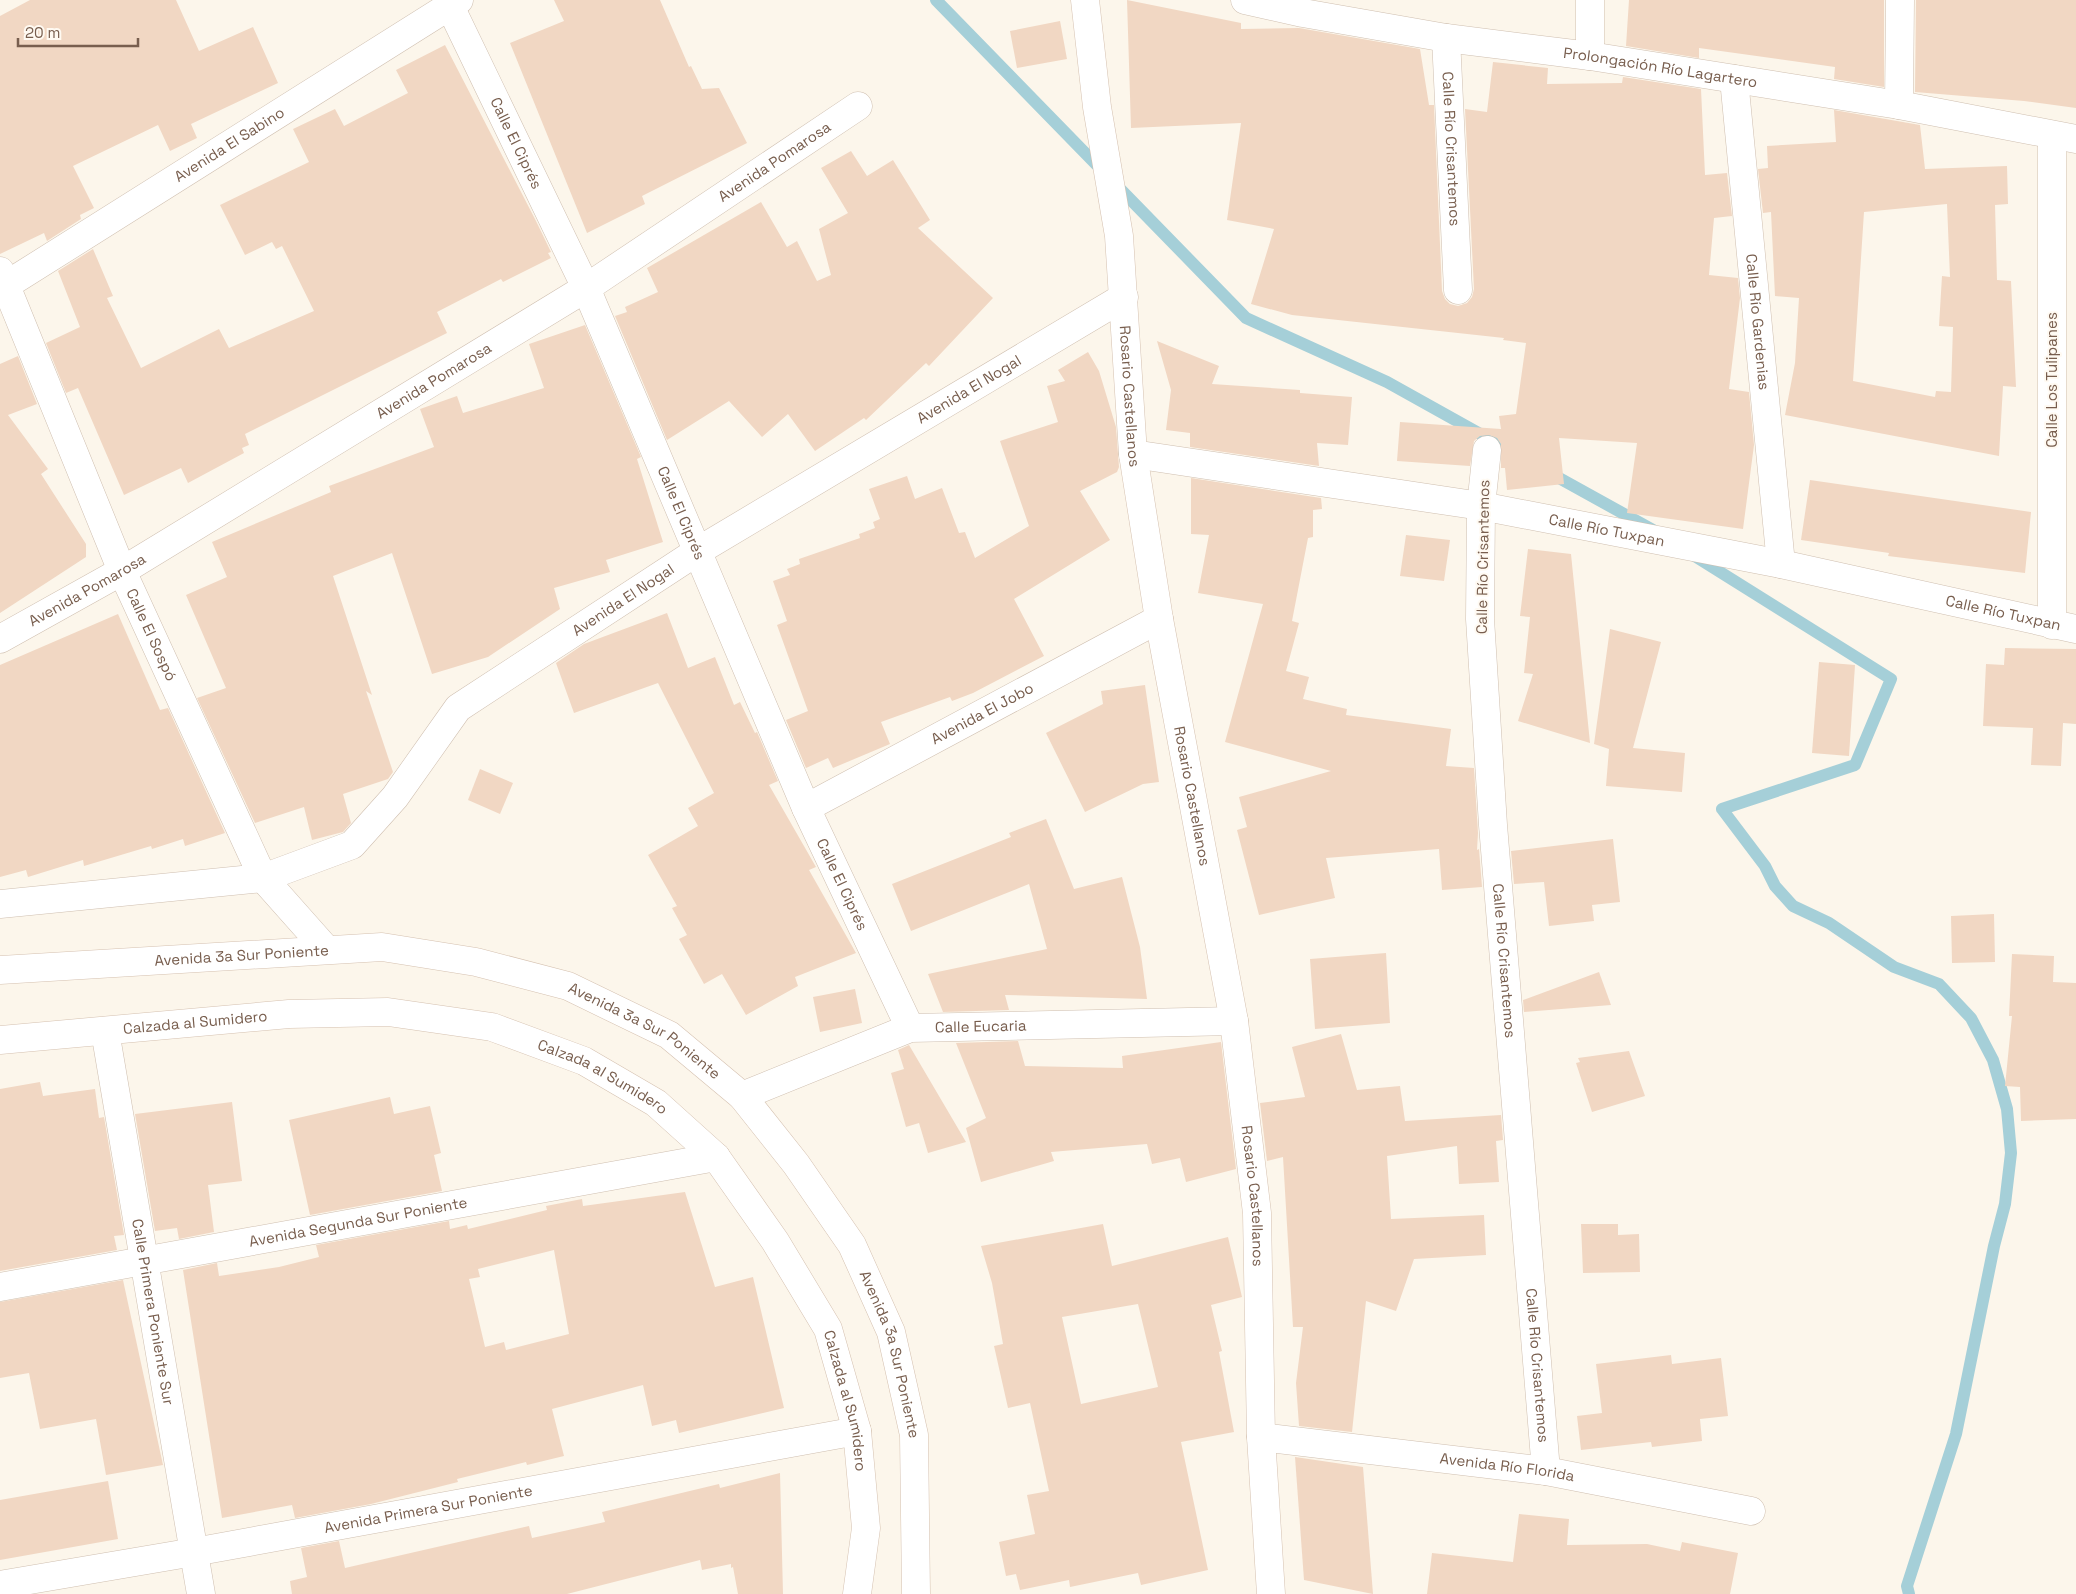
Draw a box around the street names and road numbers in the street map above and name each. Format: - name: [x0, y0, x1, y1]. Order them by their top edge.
- street label: Prolongación Río Lagartero: [1562, 43, 1759, 91]
- street label: Calle Río Crisantemos: [1439, 71, 1465, 227]
- street label: Calle El Ciprés: [486, 94, 547, 192]
- street label: Avenida El Sabino: [170, 102, 288, 186]
- street label: Avenida Pomarosa: [714, 117, 835, 206]
- street label: Calle Río Gardenias: [1742, 253, 1774, 391]
- street label: Calle Los Tulipanes: [2042, 312, 2061, 448]
- street label: Rosario Castellanos: [1116, 325, 1145, 468]
- street label: Avenida Pomarosa: [372, 338, 495, 423]
- street label: Avenida El Nogal: [913, 351, 1024, 427]
- street label: Calle El Ciprés: [653, 463, 710, 562]
- street label: Calle Río Crisantemos: [1472, 479, 1493, 634]
- street label: Calle Río Tuxpan: [1547, 509, 1666, 550]
- street label: Avenida Pomarosa: [25, 549, 149, 630]
- street label: Avenida El Nogal: [568, 559, 677, 640]
- street label: Calle El Sospó: [122, 585, 181, 684]
- street label: Calle Río Tuxpan: [1944, 591, 2063, 634]
- street label: Avenida El Jobo: [927, 678, 1037, 748]
- street label: Rosario Castellanos: [1170, 724, 1215, 867]
- street label: Calle El Ciprés: [813, 835, 873, 933]
- street label: Calle Río Crisantemos: [1489, 883, 1520, 1039]
- street label: Avenida 3a Sur Poniente: [154, 940, 329, 970]
- street label: Avenida 3a Sur Poniente: [566, 978, 725, 1083]
- street label: Calzada al Sumidero: [122, 1006, 268, 1038]
- street label: Calle Eucaria: [935, 1015, 1027, 1036]
- street label: Calzada al Sumidero: [535, 1035, 672, 1118]
- street label: Rosario Castellanos: [1238, 1124, 1268, 1267]
- street label: Avenida Segunda Sur Poniente: [247, 1192, 469, 1251]
- street label: Calle Primera Poniente Sur: [128, 1217, 179, 1407]
- street label: Avenida 3a Sur Poniente: [856, 1267, 924, 1440]
- street label: Calle Río Crisantemos: [1522, 1287, 1554, 1443]
- street label: Calzada al Sumidero: [820, 1328, 871, 1472]
- street label: Avenida Río Florida: [1439, 1448, 1577, 1485]
- street label: Avenida Primera Sur Poniente: [323, 1480, 534, 1537]

